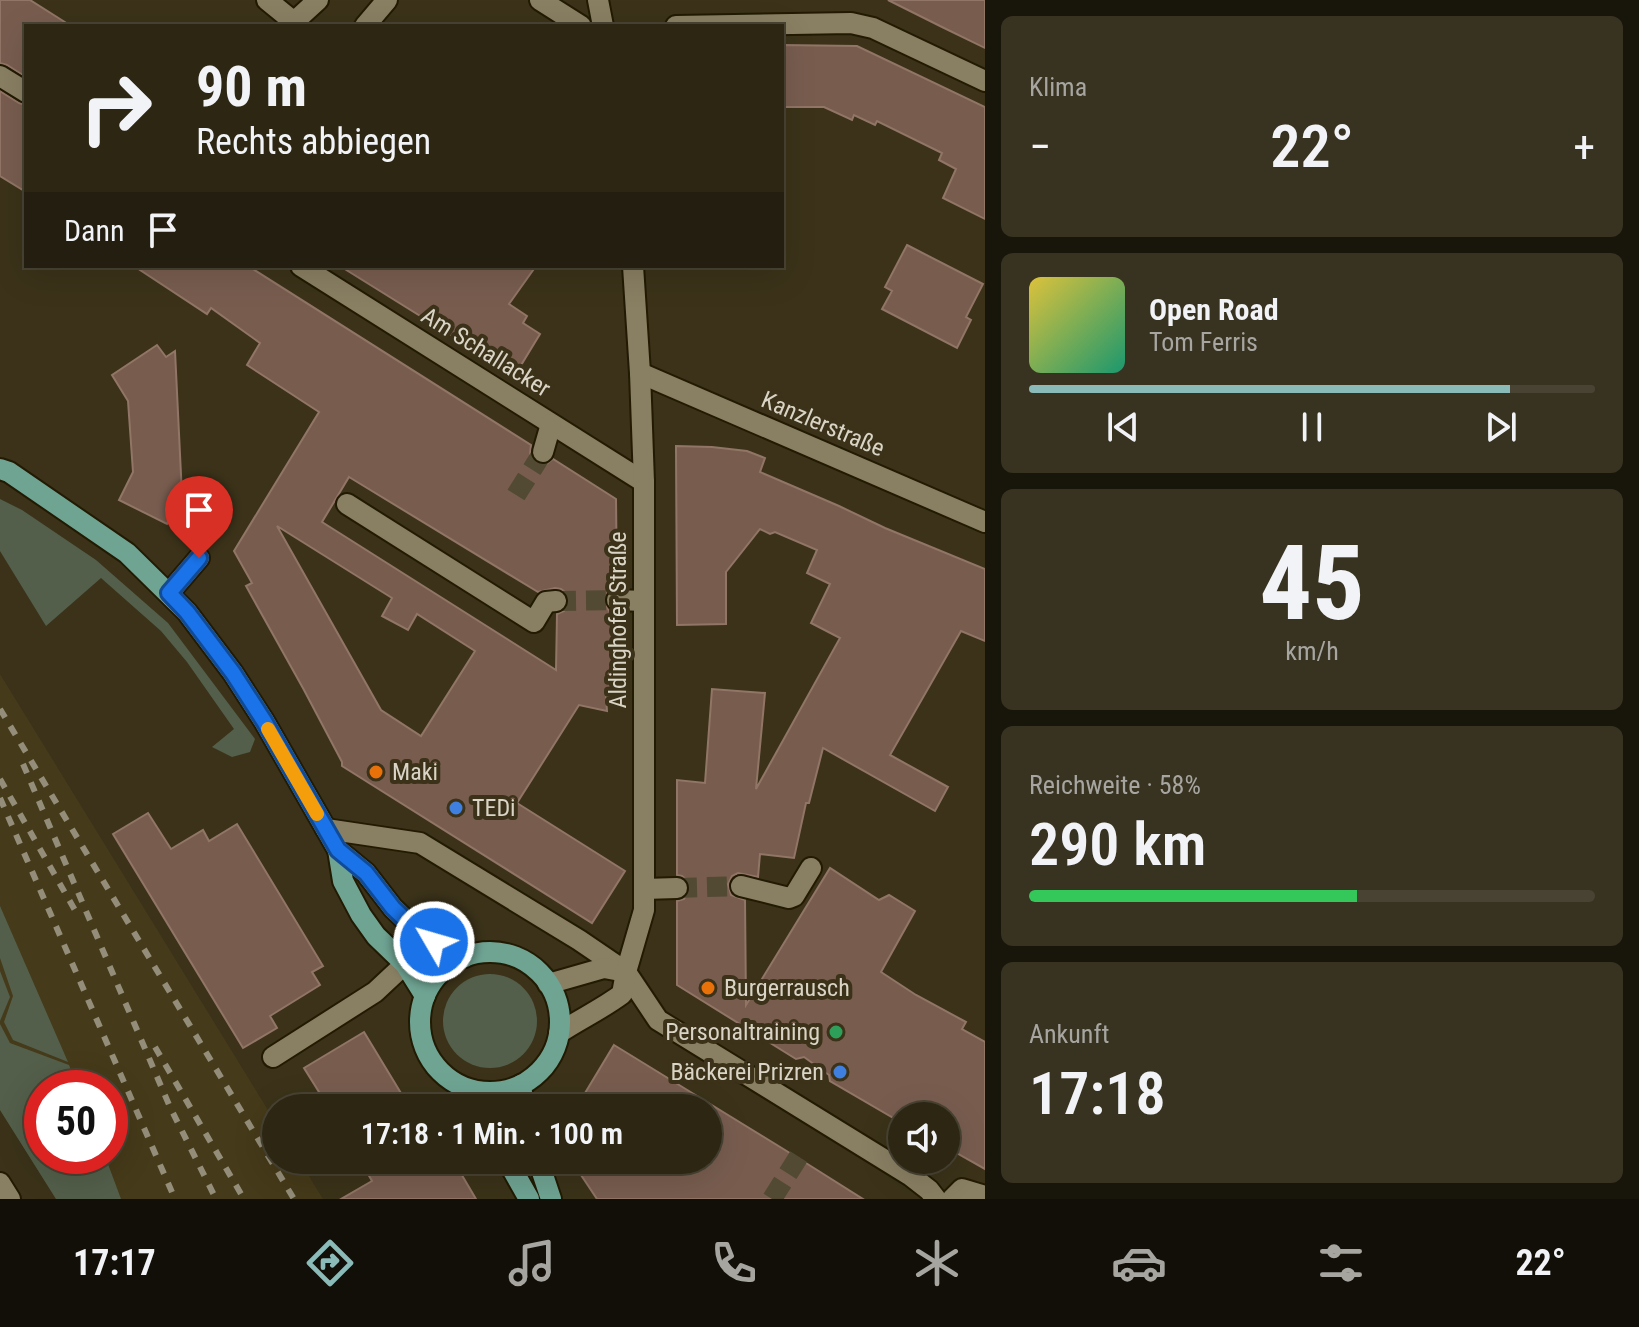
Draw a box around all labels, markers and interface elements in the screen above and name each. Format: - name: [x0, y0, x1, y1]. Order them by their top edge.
- text: 90 m: [196, 54, 307, 120]
- icon: right: [64, 56, 168, 160]
- text: Klima: [1029, 72, 1087, 102]
- text: 22°: [1270, 111, 1354, 182]
- text: Rechts abbiegen: [196, 121, 431, 163]
- text: −: [1029, 121, 1051, 173]
- text: +: [1573, 121, 1595, 173]
- icon: arrive: [141, 208, 185, 252]
- text: Dann: [64, 213, 125, 248]
- text: Open Road: [1149, 292, 1279, 327]
- street label: Am Schallacker: [416, 301, 556, 403]
- text: Tom Ferris: [1149, 327, 1258, 357]
- street label: Kanzlerstraße: [757, 386, 889, 462]
- icon: previous: [1101, 405, 1145, 449]
- icon: pause: [1290, 405, 1334, 449]
- icon: next: [1479, 405, 1523, 449]
- pin: [165, 476, 233, 558]
- icon: arrive: [177, 488, 221, 532]
- text: 45: [1259, 523, 1365, 644]
- street label: Aldinghofer Straße: [604, 532, 632, 708]
- text: km/h: [1285, 636, 1339, 666]
- place label: Maki: [392, 758, 438, 786]
- marker: Maki: [367, 763, 385, 781]
- text: Reichweite · 58%: [1029, 770, 1201, 800]
- place label: TEDi: [472, 794, 516, 822]
- marker: TEDi: [447, 799, 465, 817]
- text: 290 km: [1029, 809, 1206, 880]
- position arrow: [392, 900, 476, 984]
- place label: Burgerrausch: [724, 974, 850, 1002]
- marker: Burgerrausch: [699, 979, 717, 997]
- place label: Personaltraining: [665, 1018, 820, 1046]
- text: Ankunft: [1029, 1019, 1109, 1049]
- marker: Personaltraining: [827, 1023, 845, 1041]
- place label: Bäckerei Prizren: [671, 1058, 824, 1086]
- text: 17:18: [1029, 1058, 1166, 1129]
- marker: Bäckerei Prizren: [831, 1063, 849, 1081]
- speed limit sign: 50: [24, 1070, 128, 1174]
- map controls: [888, 1102, 960, 1174]
- button: sound: [888, 1102, 960, 1174]
- text: 17:18 · 1 Min. · 100 m: [361, 1116, 623, 1151]
- icon: directions: [302, 1235, 358, 1291]
- icon: music: [504, 1235, 560, 1291]
- icon: phone: [706, 1235, 762, 1291]
- icon: climate: [909, 1235, 965, 1291]
- icon: car: [1111, 1235, 1167, 1291]
- icon: filters: [1313, 1235, 1369, 1291]
- text: 17:17: [73, 1242, 156, 1284]
- text: 22°: [1515, 1242, 1566, 1284]

